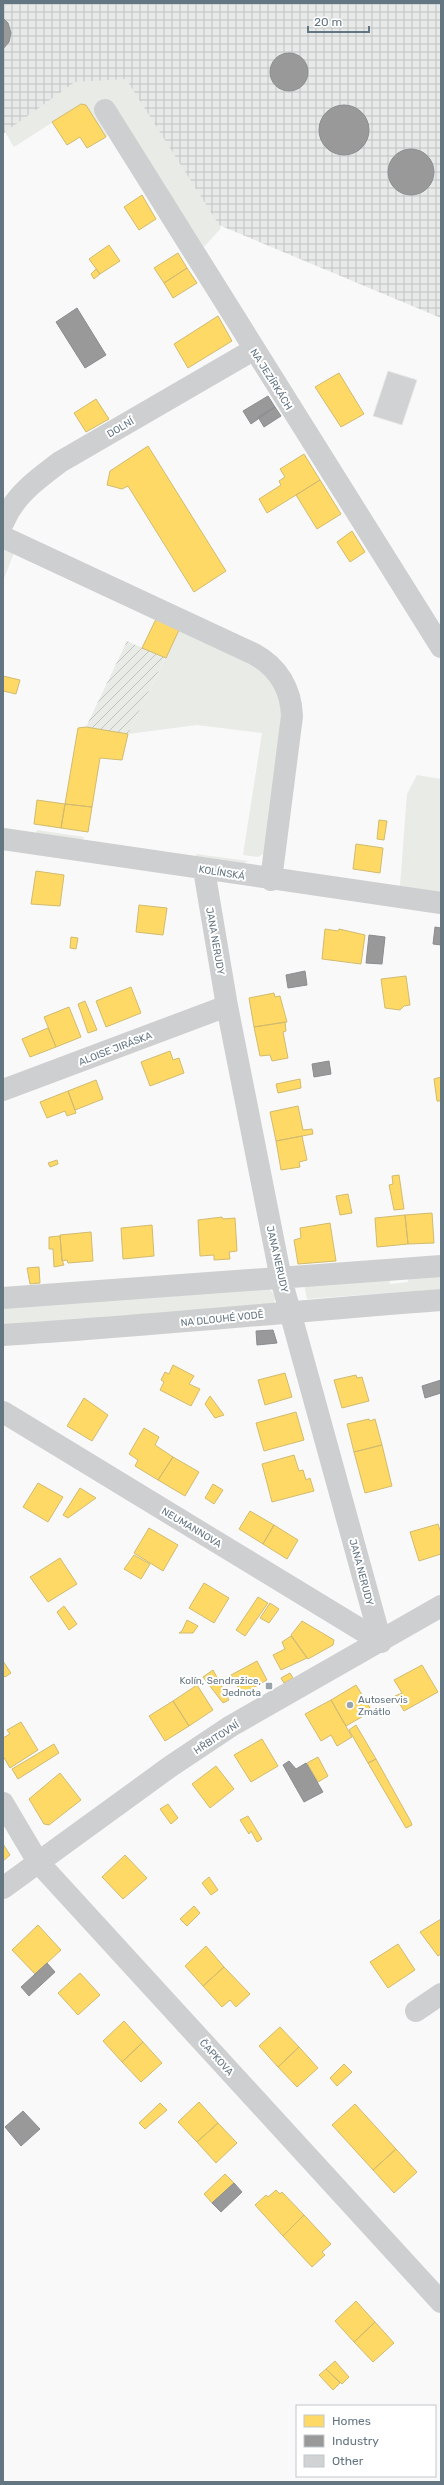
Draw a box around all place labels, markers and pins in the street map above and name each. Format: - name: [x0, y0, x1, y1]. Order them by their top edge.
- place label: Kolín, Sendražice, Jednota: [180, 1675, 261, 1699]
- marker: Kolín, Sendražice, Jednota: [264, 1681, 274, 1691]
- place label: Autoservis Zmátlo: [358, 1694, 408, 1718]
- marker: Autoservis Zmátlo: [345, 1700, 355, 1710]

